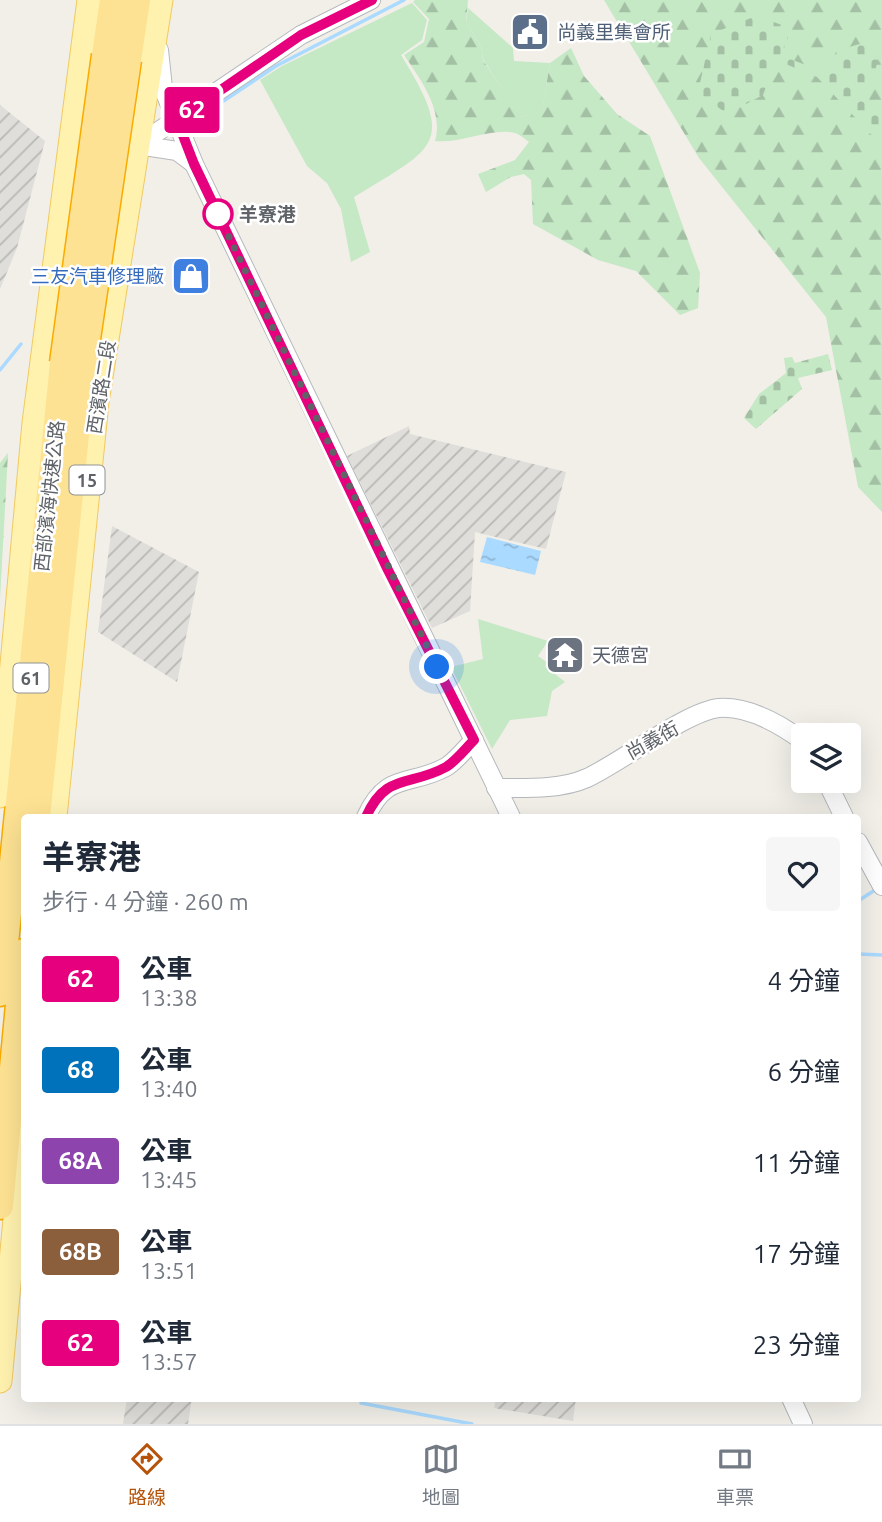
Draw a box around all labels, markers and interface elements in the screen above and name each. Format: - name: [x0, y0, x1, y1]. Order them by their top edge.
- public building icon: 尚義里集會所: [509, 11, 551, 53]
- place label: 尚義里集會所: [557, 21, 671, 43]
- line badge: 62: [160, 87, 224, 133]
- text: 62: [178, 96, 206, 123]
- marker: 羊寮港: [203, 199, 233, 229]
- place label: 羊寮港: [239, 203, 296, 225]
- shop icon: 三友汽車修理廠: [170, 255, 212, 297]
- place label: 三友汽車修理廠: [31, 265, 164, 287]
- street label: 西濱路二段: [83, 338, 119, 436]
- street label: 西部濱海快速公路: [30, 419, 68, 573]
- road number: 15: [70, 466, 104, 494]
- temple icon: 天德宮: [544, 634, 586, 676]
- place label: 天德宮: [592, 644, 649, 666]
- your location: [419, 649, 454, 684]
- road number: 61: [14, 664, 48, 692]
- street label: 尚義街: [622, 717, 682, 763]
- map controls: [791, 723, 861, 793]
- button: layers: [791, 723, 861, 793]
- button: heart: [766, 837, 840, 911]
- text: 羊寮港: [42, 838, 141, 875]
- text: 步行 · 4 分鐘 · 260 m: [42, 889, 249, 914]
- text: 公車: [140, 954, 192, 983]
- text: 62: [67, 965, 94, 992]
- text: 4 分鐘: [767, 966, 840, 995]
- text: 13:38: [140, 985, 198, 1010]
- text: 公車: [140, 1045, 192, 1074]
- text: 68: [67, 1056, 94, 1083]
- text: 6 分鐘: [767, 1057, 840, 1086]
- text: 13:40: [140, 1076, 198, 1101]
- text: 公車: [140, 1136, 192, 1165]
- text: 68A: [59, 1147, 102, 1174]
- text: 11 分鐘: [753, 1148, 840, 1177]
- text: 13:45: [140, 1167, 198, 1192]
- text: 公車: [140, 1227, 192, 1256]
- text: 68B: [59, 1238, 102, 1265]
- text: 17 分鐘: [753, 1239, 840, 1268]
- text: 13:51: [140, 1258, 198, 1283]
- text: 公車: [140, 1318, 192, 1347]
- text: 62: [67, 1329, 94, 1356]
- text: 23 分鐘: [753, 1330, 840, 1359]
- text: 13:57: [140, 1349, 198, 1374]
- tab: 路線: [128, 1440, 166, 1509]
- tab: 地圖: [422, 1440, 460, 1509]
- tab: 車票: [716, 1440, 754, 1509]

